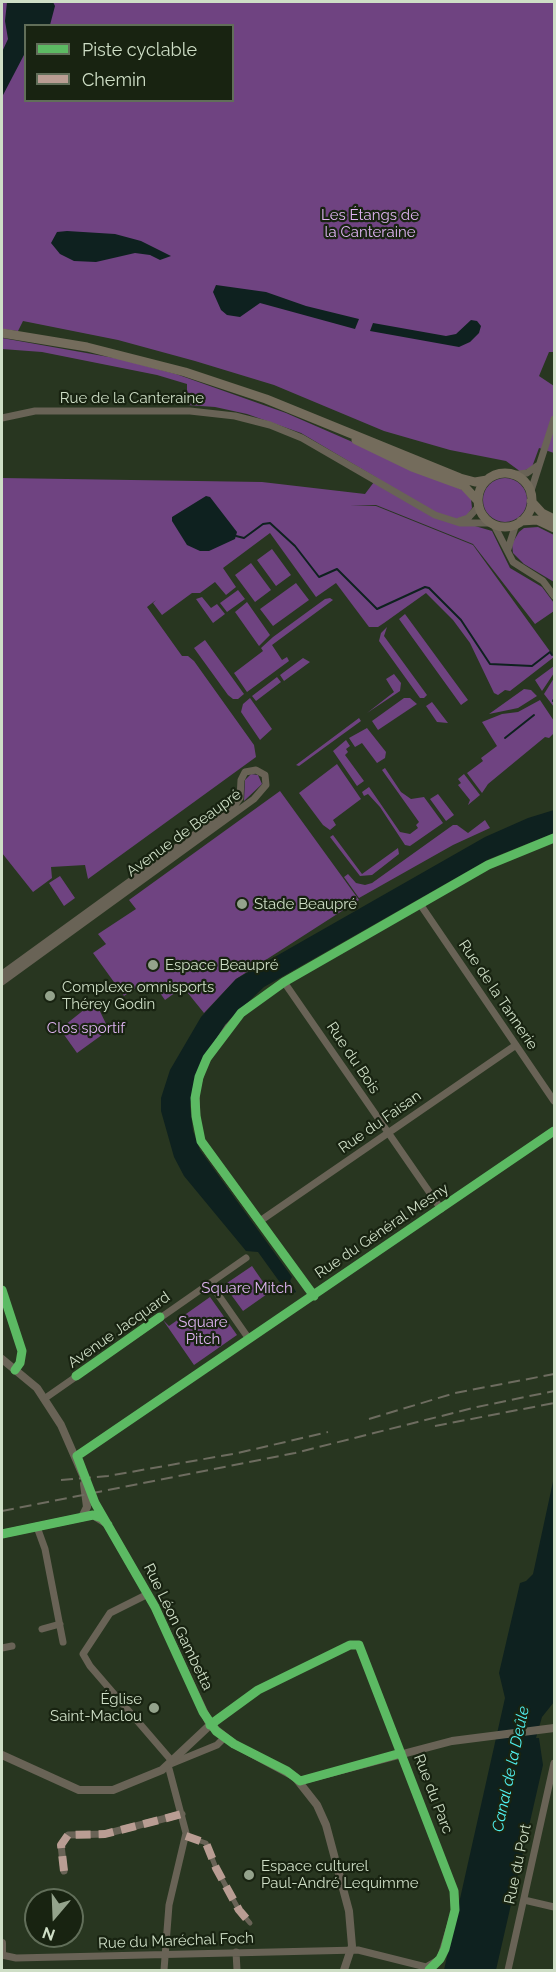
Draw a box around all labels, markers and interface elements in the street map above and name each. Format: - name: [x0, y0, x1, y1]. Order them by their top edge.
- legend: [24, 24, 234, 102]
- text: Piste cyclable: [82, 39, 197, 60]
- text: Chemin: [82, 69, 146, 90]
- park label: Les Étangs de la Canteraine: [321, 206, 419, 241]
- street label: Rue de la Canteraine: [60, 389, 204, 407]
- street label: Avenue de Beaupré: [123, 785, 245, 881]
- place label: Stade Beaupré: [254, 895, 357, 913]
- marker: Stade Beaupré: [235, 897, 249, 911]
- street label: Rue de la Tannerie: [455, 937, 541, 1053]
- place label: Espace Beaupré: [165, 956, 279, 974]
- marker: Espace Beaupré: [146, 958, 160, 972]
- place label: Complexe omnisports Thérey Godin: [62, 978, 214, 1013]
- marker: Complexe omnisports Thérey Godin: [43, 989, 57, 1003]
- park label: Clos sportif: [47, 1019, 125, 1037]
- street label: Rue du Bois: [322, 1019, 384, 1097]
- street label: Rue du Faisan: [335, 1087, 425, 1157]
- street label: Rue du Général Mesny: [312, 1180, 452, 1282]
- park label: Square Mitch: [201, 1279, 293, 1297]
- street label: Avenue Jacquard: [64, 1288, 174, 1372]
- park label: Square Pitch: [178, 1313, 228, 1348]
- street label: Rue Léon Gambetta: [139, 1561, 217, 1693]
- place label: Église Saint-Maclou: [50, 1690, 142, 1725]
- marker: Église Saint-Maclou: [147, 1701, 161, 1715]
- water label: Canal de la Deûle: [488, 1704, 534, 1834]
- street label: Rue du Parc: [410, 1752, 456, 1836]
- street label: Rue du Port: [501, 1822, 535, 1906]
- place label: Espace culturel Paul-André Lequimme: [261, 1857, 418, 1892]
- marker: Espace culturel Paul-André Lequimme: [242, 1868, 256, 1882]
- north arrow: [24, 1888, 84, 1948]
- text: N: [40, 1923, 57, 1945]
- street label: Rue du Maréchal Foch: [98, 1929, 254, 1953]

